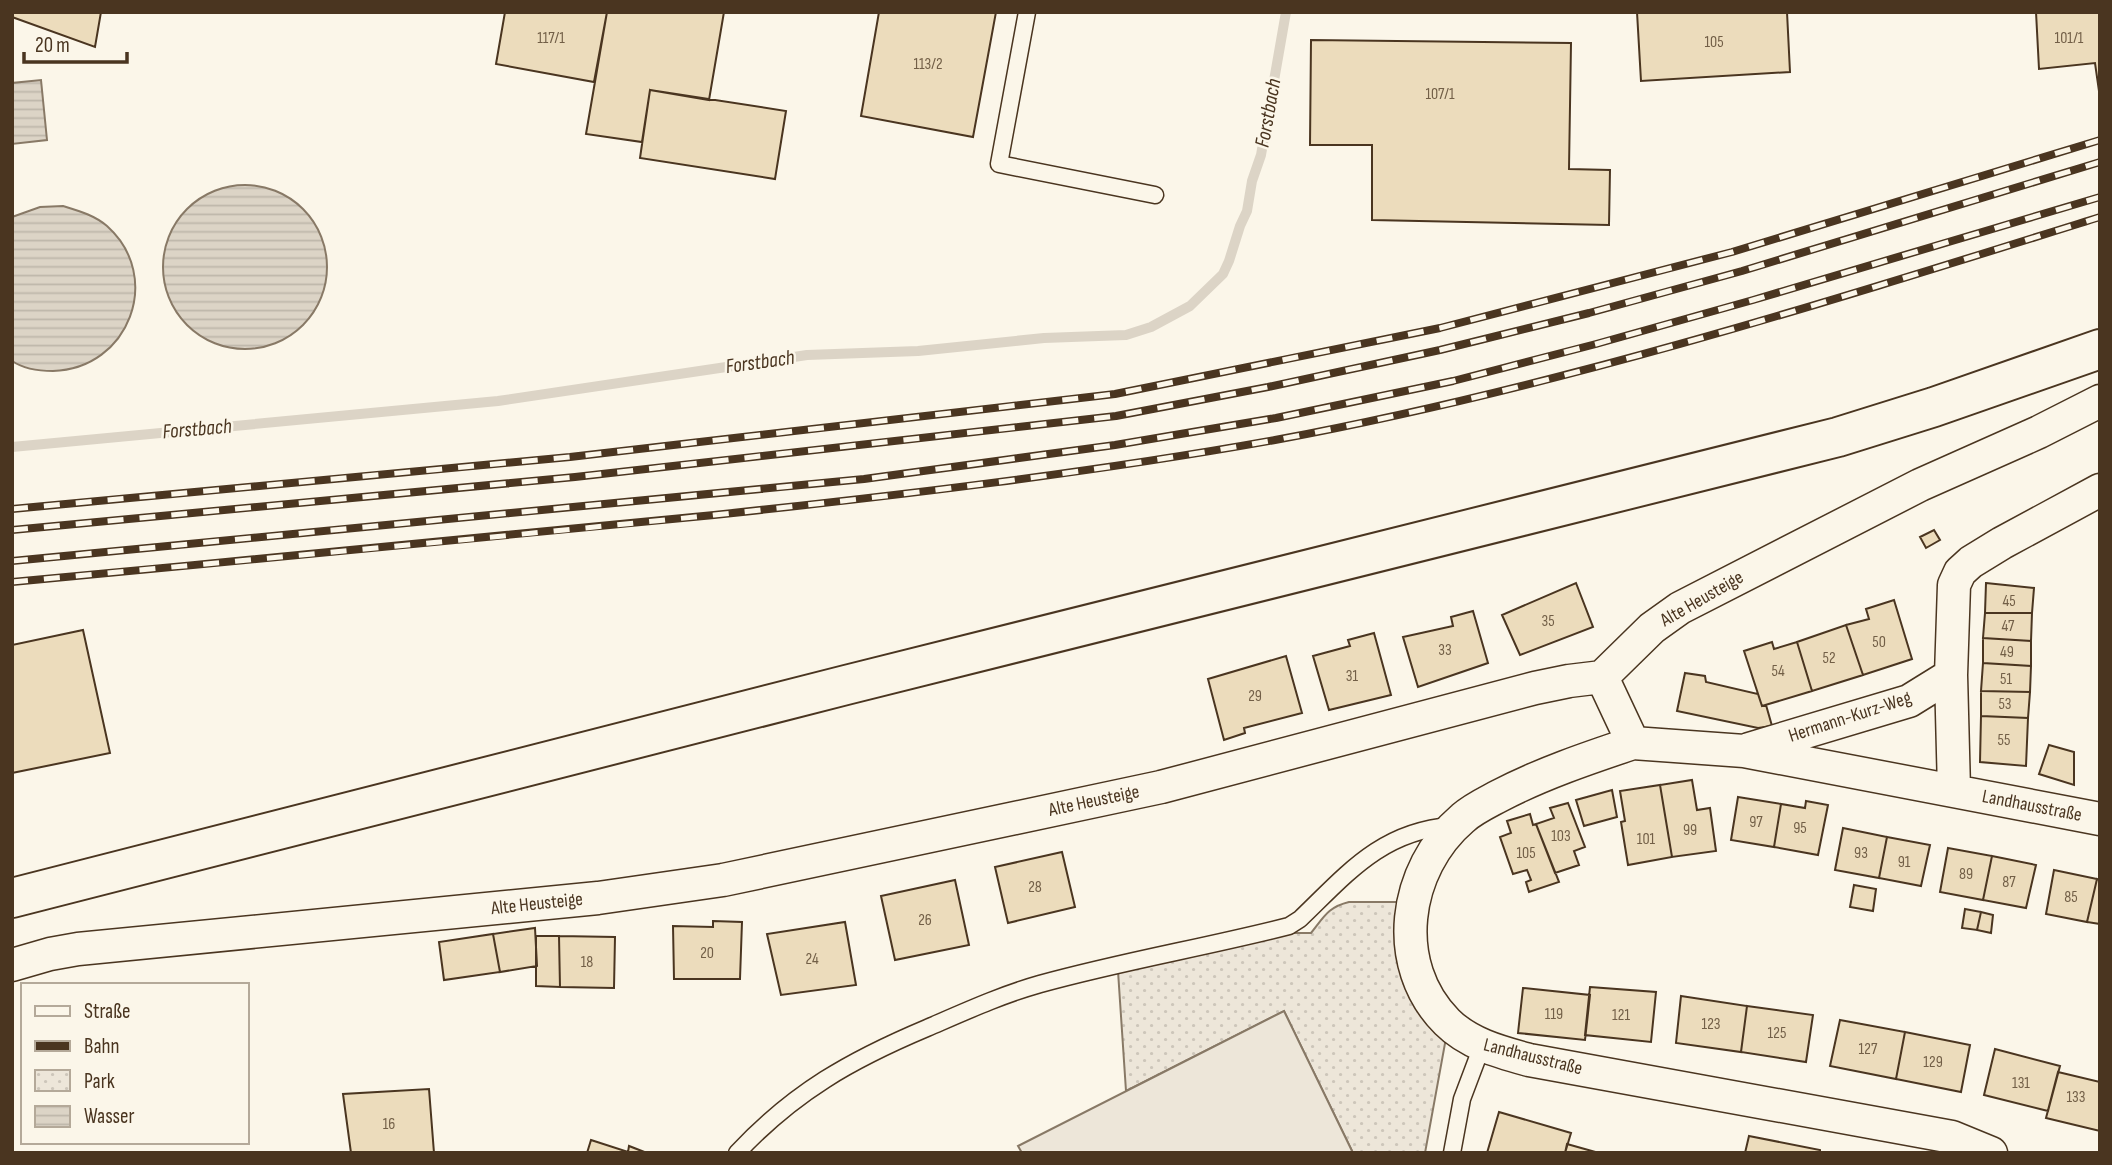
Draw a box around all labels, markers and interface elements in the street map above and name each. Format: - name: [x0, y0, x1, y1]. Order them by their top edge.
- scale bar: [24, 21, 128, 65]
- house number: 117/1: [537, 29, 565, 48]
- house number: 101/1: [2055, 29, 2084, 48]
- text: 20 m: [35, 33, 70, 58]
- house number: 105: [1704, 33, 1724, 52]
- house number: 113/2: [913, 55, 943, 74]
- water label: Forstbach: [1250, 76, 1286, 149]
- house number: 107/1: [1425, 85, 1455, 104]
- water label: Forstbach: [724, 345, 796, 379]
- water label: Forstbach: [161, 414, 233, 444]
- street label: Alte Heusteige: [1655, 566, 1748, 633]
- house number: 45: [2002, 592, 2016, 611]
- house number: 35: [1541, 612, 1555, 631]
- house number: 47: [2002, 617, 2015, 636]
- house number: 50: [1872, 633, 1886, 652]
- house number: 33: [1438, 641, 1452, 660]
- house number: 49: [2000, 643, 2014, 662]
- house number: 52: [1822, 649, 1836, 668]
- house number: 54: [1771, 662, 1785, 681]
- house number: 31: [1346, 667, 1359, 686]
- house number: 51: [2000, 670, 2012, 689]
- street label: Hermann-Kurz-Weg: [1786, 686, 1915, 748]
- house number: 29: [1248, 687, 1262, 706]
- house number: 53: [1998, 695, 2012, 714]
- house number: 55: [1998, 731, 2010, 750]
- street label: Alte Heusteige: [1046, 780, 1142, 822]
- street label: Landhausstraße: [1980, 785, 2084, 827]
- house number: 97: [1749, 813, 1763, 832]
- house number: 95: [1793, 819, 1807, 838]
- house number: 99: [1683, 821, 1697, 840]
- house number: 103: [1551, 827, 1571, 846]
- house number: 101: [1637, 830, 1656, 849]
- house number: 105: [1516, 844, 1536, 863]
- house number: 93: [1854, 844, 1868, 863]
- house number: 91: [1898, 853, 1911, 872]
- house number: 89: [1959, 865, 1973, 884]
- house number: 87: [2002, 873, 2016, 892]
- house number: 28: [1028, 878, 1042, 897]
- street label: Alte Heusteige: [489, 888, 584, 920]
- house number: 85: [2064, 888, 2078, 907]
- house number: 26: [918, 911, 932, 930]
- house number: 20: [700, 944, 714, 963]
- house number: 24: [805, 950, 819, 969]
- house number: 18: [581, 953, 593, 972]
- legend: [21, 983, 248, 1144]
- text: Straße: [84, 999, 130, 1024]
- house number: 119: [1545, 1005, 1563, 1024]
- house number: 121: [1612, 1006, 1630, 1025]
- house number: 123: [1701, 1015, 1721, 1034]
- house number: 125: [1768, 1024, 1786, 1043]
- text: Bahn: [84, 1034, 119, 1059]
- street label: Landhausstraße: [1481, 1034, 1585, 1080]
- house number: 127: [1859, 1040, 1878, 1059]
- house number: 129: [1923, 1053, 1943, 1072]
- text: Park: [84, 1069, 115, 1094]
- house number: 131: [2012, 1074, 2030, 1093]
- house number: 133: [2066, 1088, 2086, 1107]
- text: Wasser: [84, 1104, 135, 1129]
- house number: 16: [383, 1115, 395, 1134]

